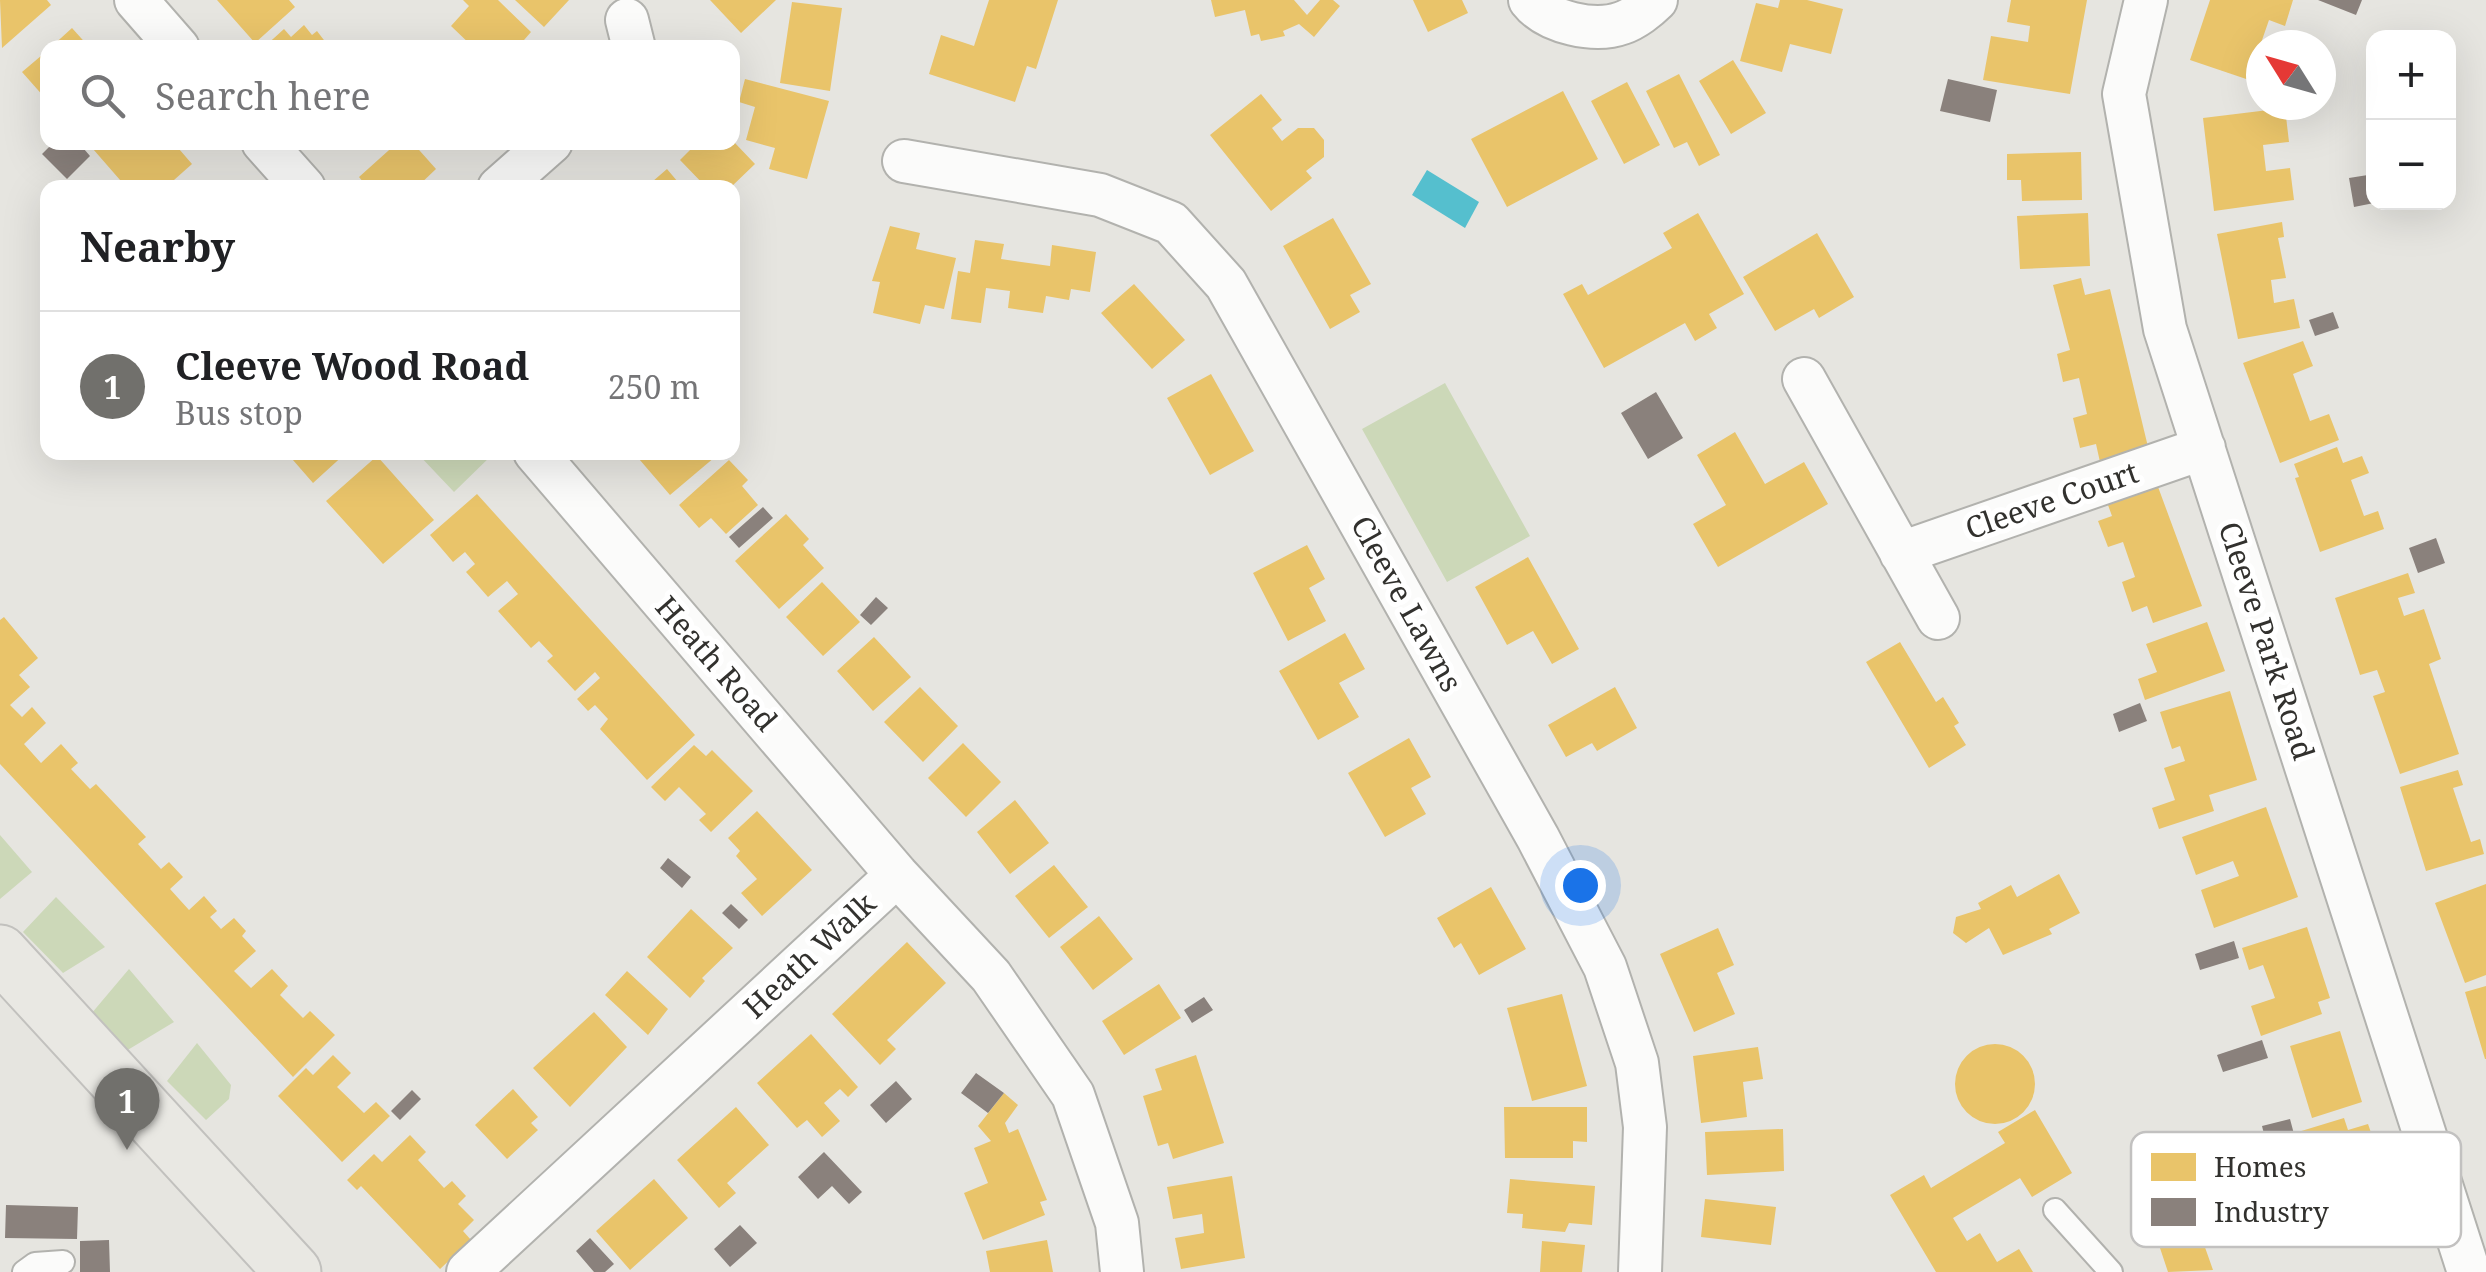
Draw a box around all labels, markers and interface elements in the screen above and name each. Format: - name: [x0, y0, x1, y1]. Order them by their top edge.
- north arrow: [2246, 30, 2336, 120]
- map controls: [2366, 30, 2456, 210]
- button: +: [2366, 30, 2456, 120]
- search box: [40, 40, 740, 150]
- icon: search: [75, 68, 130, 123]
- text: Search here: [155, 69, 371, 121]
- button: −: [2366, 120, 2456, 210]
- text: Nearby: [80, 217, 235, 274]
- text: Cleeve Wood Road: [175, 339, 529, 391]
- text: 1: [103, 365, 122, 408]
- text: 250 m: [608, 365, 700, 408]
- text: Bus stop: [175, 391, 303, 434]
- street label: Cleeve Court: [1959, 451, 2144, 548]
- street label: Cleeve Lawns: [1342, 508, 1473, 699]
- street label: Cleeve Park Road: [2210, 516, 2325, 765]
- street label: Heath Road: [647, 587, 787, 739]
- your location: [1555, 860, 1606, 911]
- street label: Heath Walk: [734, 883, 884, 1027]
- pin: 1: [94, 1068, 160, 1150]
- legend: [2131, 1132, 2461, 1247]
- text: Homes: [2214, 1147, 2306, 1185]
- text: Industry: [2214, 1192, 2329, 1230]

